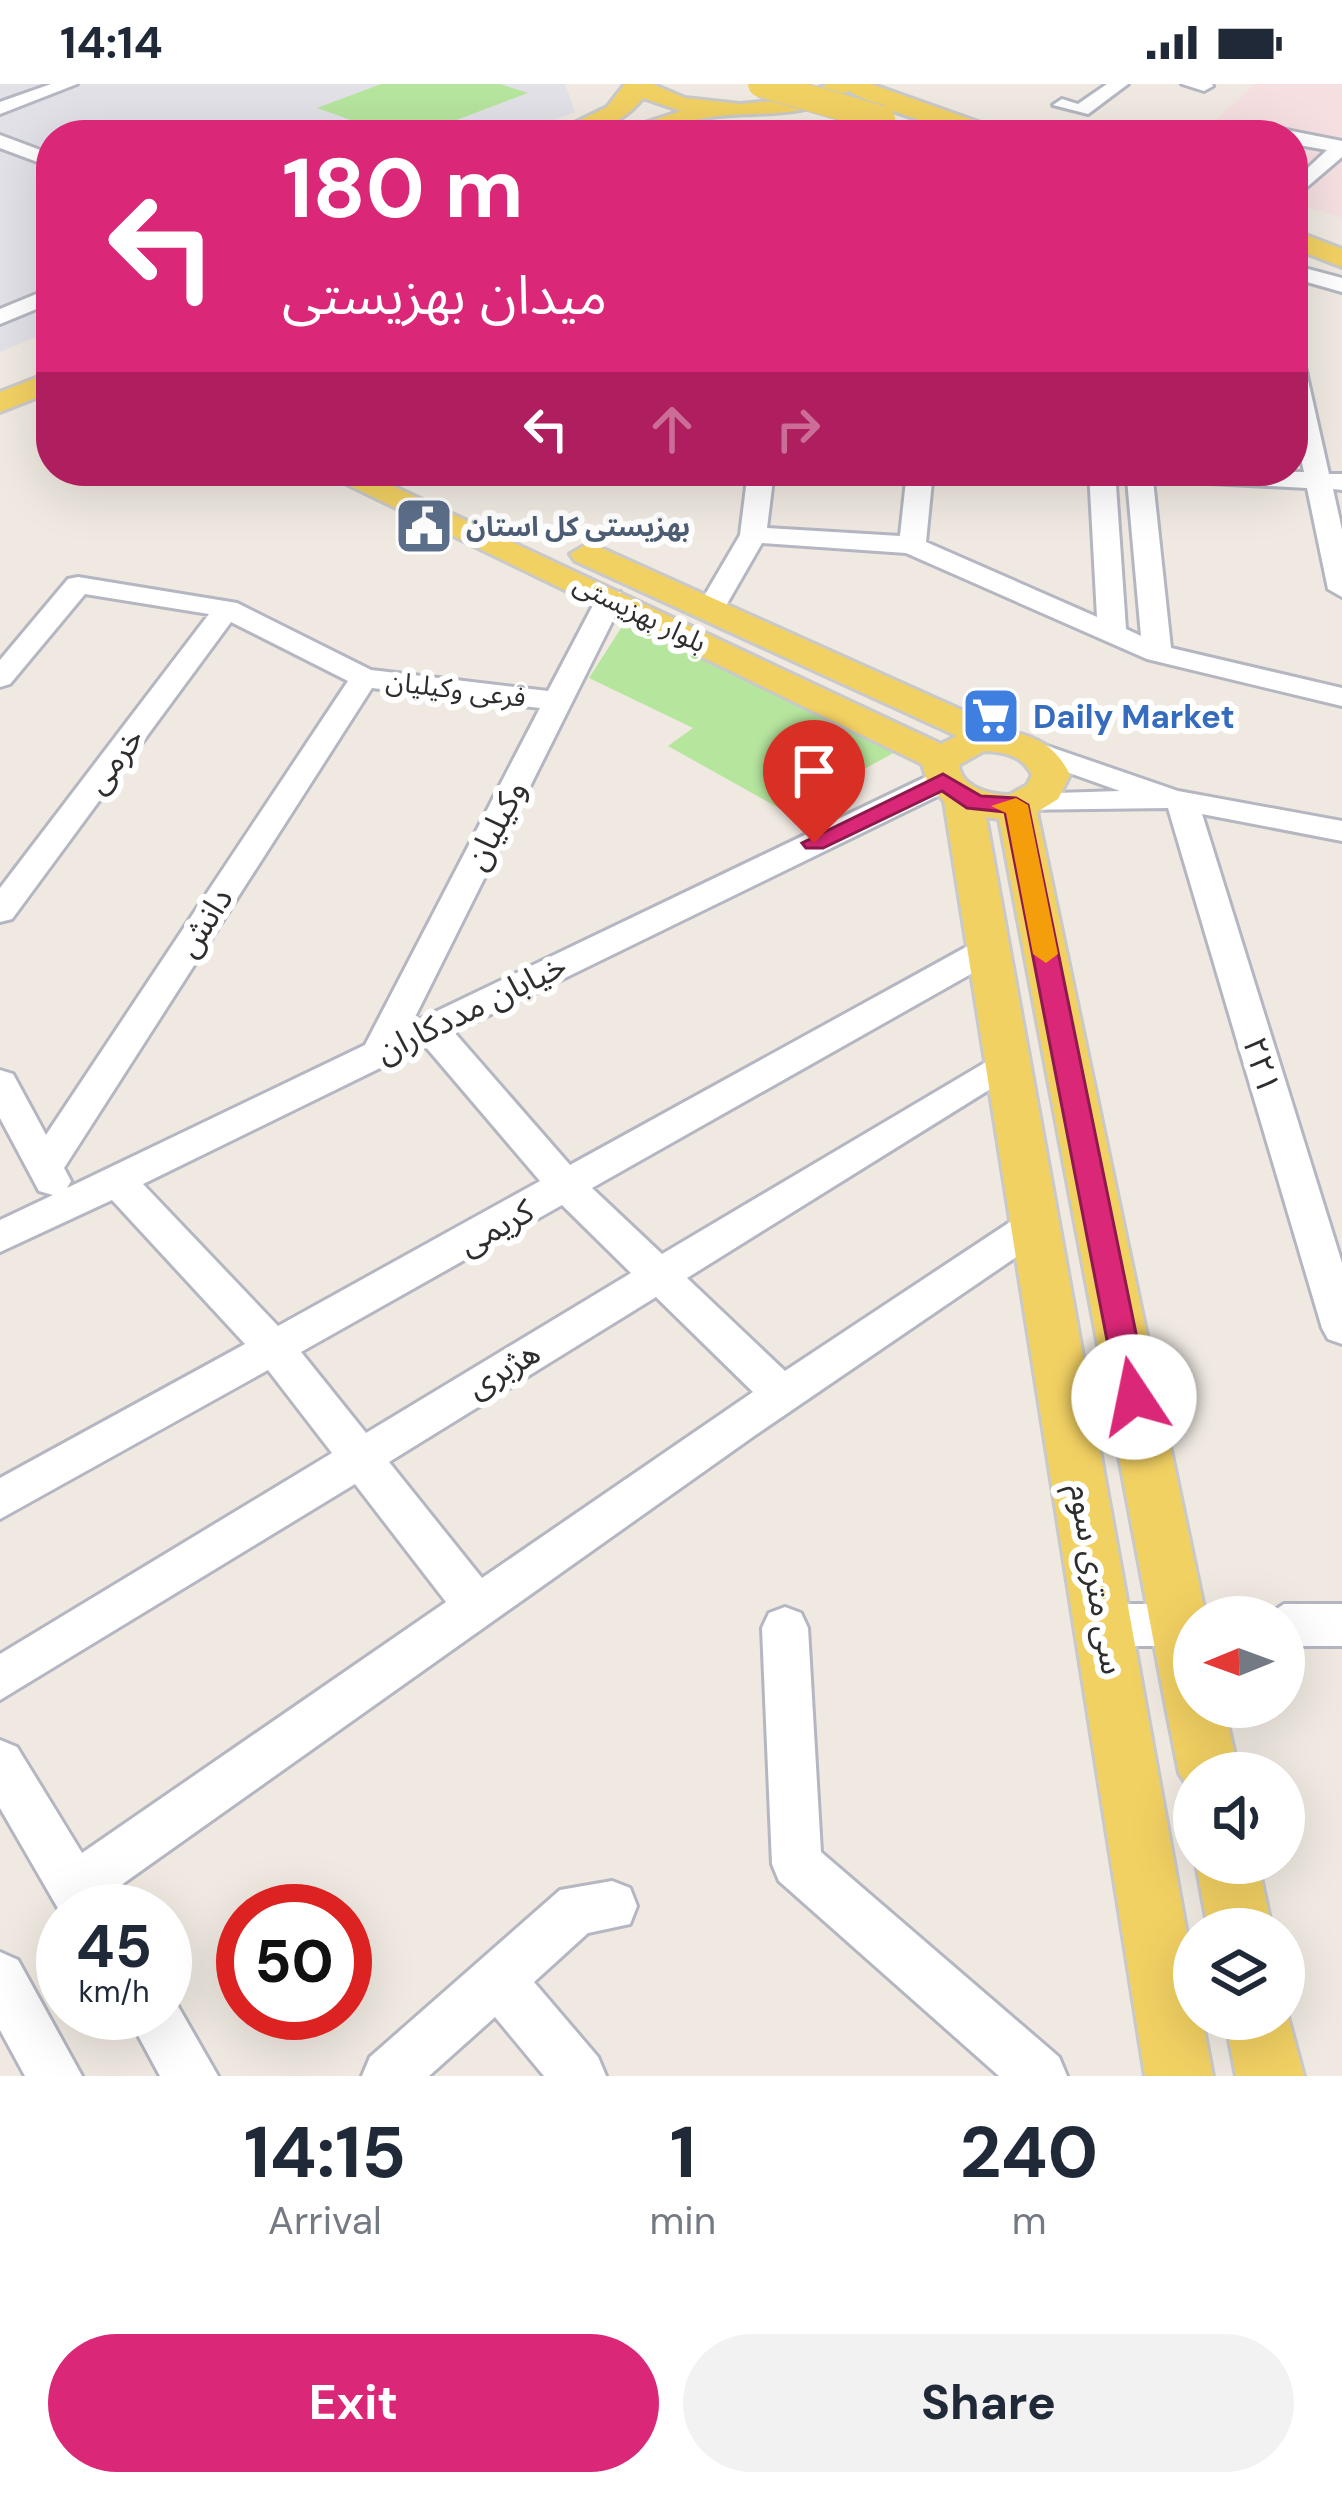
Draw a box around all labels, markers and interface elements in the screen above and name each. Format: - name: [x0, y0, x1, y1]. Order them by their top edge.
- text: 14:14: [60, 13, 163, 72]
- text: 180 m: [282, 134, 524, 243]
- icon: left: [84, 168, 240, 324]
- text: میدان بهزیستی: [282, 260, 607, 331]
- icon: left: [513, 396, 579, 462]
- icon: ahead: [639, 396, 705, 462]
- icon: right: [765, 396, 831, 462]
- public building icon: بهزیستی کل استان: [393, 495, 455, 557]
- place label: بهزیستی کل استان: [466, 509, 690, 544]
- street label: بلوار بهزیستی: [568, 566, 712, 660]
- street label: فرعی وکیلیان: [384, 663, 528, 715]
- supermarket icon: Daily Market: [960, 685, 1022, 747]
- place label: Daily Market: [1033, 695, 1235, 738]
- street label: خرمی: [75, 718, 153, 802]
- pin: [763, 720, 865, 843]
- icon: arrive: [781, 738, 847, 804]
- street label: وکیلیان: [454, 773, 536, 877]
- street label: دانش: [166, 879, 242, 965]
- street label: خیابان مددکاران: [369, 943, 573, 1073]
- street label: ۲۲۱: [1233, 1032, 1291, 1098]
- street label: کریمی: [451, 1189, 541, 1265]
- street label: هژبری: [458, 1330, 548, 1408]
- position arrow: [1071, 1334, 1197, 1460]
- street label: سی متری سوم: [1056, 1480, 1135, 1678]
- north arrow: [1173, 1596, 1305, 1728]
- map controls: [1173, 1596, 1305, 2040]
- button: sound: [1173, 1752, 1305, 1884]
- speed limit sign: 50: [216, 1884, 372, 2040]
- text: 45: [76, 1907, 152, 1986]
- button: layers: [1173, 1908, 1305, 2040]
- text: km/h: [79, 1972, 149, 2011]
- text: 14:15: [244, 2106, 406, 2199]
- text: 1: [670, 2106, 696, 2199]
- text: 240: [960, 2106, 1098, 2199]
- text: Arrival: [268, 2195, 382, 2246]
- text: min: [650, 2195, 716, 2246]
- text: m: [1012, 2195, 1046, 2246]
- button: Exit: [48, 2334, 659, 2472]
- button: Share: [683, 2334, 1294, 2472]

